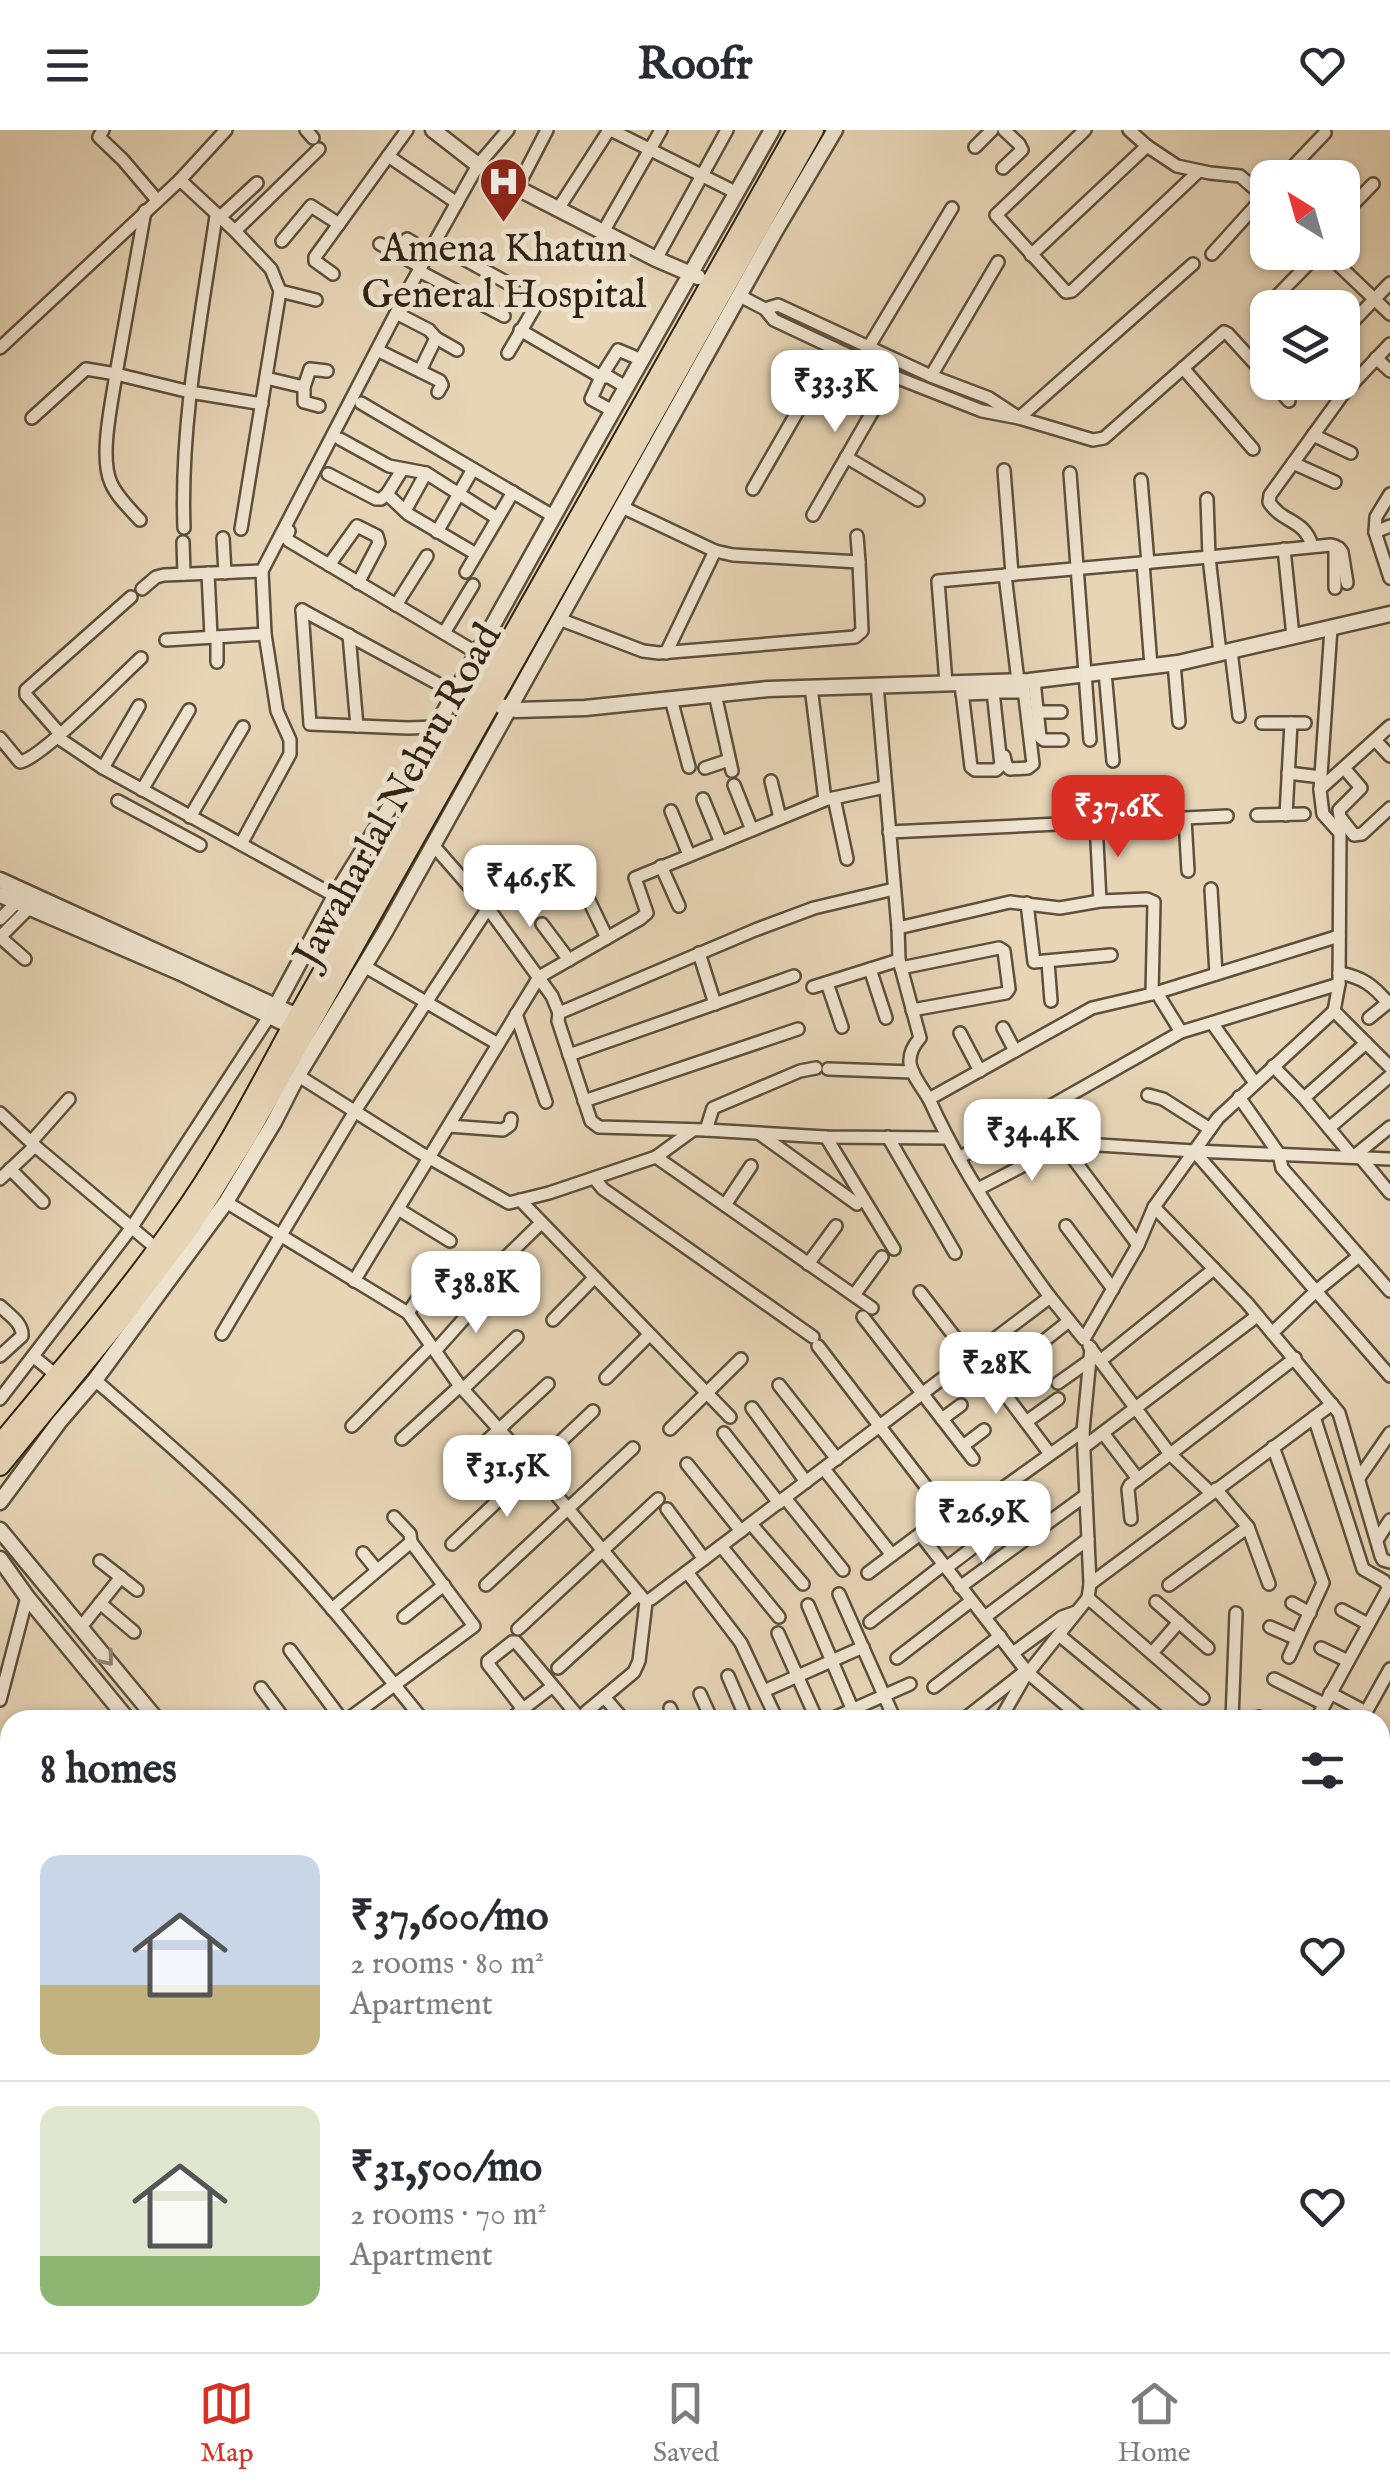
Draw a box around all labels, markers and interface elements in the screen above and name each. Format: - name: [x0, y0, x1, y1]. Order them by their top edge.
- text: Roofr: [637, 37, 753, 94]
- icon: menu: [40, 38, 95, 93]
- icon: heart: [1295, 38, 1350, 93]
- hospital icon: Amena Khatun General Hospital: [478, 156, 530, 224]
- north arrow: [1250, 160, 1360, 270]
- map controls: [1250, 160, 1360, 400]
- place label: Amena Khatun General Hospital: [362, 225, 646, 322]
- button: layers: [1250, 290, 1360, 400]
- pin: ₹33.3K: [754, 350, 916, 435]
- text: ₹33.3K: [793, 362, 877, 403]
- street label: Jawaharlal Nehru Road: [282, 615, 515, 980]
- pin: ₹37.6K: [1037, 775, 1199, 860]
- text: ₹37.6K: [1074, 787, 1162, 828]
- pin: ₹46.5K: [449, 845, 611, 930]
- text: ₹46.5K: [485, 857, 575, 898]
- pin: ₹34.4K: [951, 1099, 1113, 1184]
- text: ₹34.4K: [986, 1111, 1078, 1152]
- pin: ₹38.8K: [395, 1251, 557, 1336]
- text: ₹38.8K: [433, 1263, 519, 1304]
- pin: ₹28K: [937, 1332, 1055, 1417]
- text: ₹28K: [961, 1344, 1031, 1385]
- pin: ₹31.5K: [426, 1435, 588, 1520]
- text: ₹31.5K: [465, 1447, 549, 1488]
- pin: ₹26.9K: [902, 1481, 1064, 1566]
- text: ₹26.9K: [938, 1493, 1028, 1534]
- one-way arrow: [95, 1648, 113, 1666]
- icon: filters: [1295, 1743, 1350, 1798]
- text: 8 homes: [40, 1744, 177, 1797]
- text: ₹37,600/mo: [350, 1891, 549, 1944]
- icon: home: [120, 1895, 240, 2015]
- icon: heart: [1295, 1928, 1350, 1983]
- text: 2 rooms · 80 m²: [350, 1944, 544, 1985]
- text: Apartment: [350, 1985, 493, 2026]
- text: ₹31,500/mo: [350, 2142, 542, 2195]
- icon: home: [120, 2146, 240, 2266]
- icon: heart: [1295, 2179, 1350, 2234]
- text: 2 rooms · 70 m²: [350, 2195, 547, 2236]
- text: Apartment: [350, 2236, 493, 2277]
- tab: Map: [199, 2376, 254, 2471]
- tab: Saved: [653, 2376, 719, 2471]
- tab: Home: [1118, 2376, 1191, 2471]

